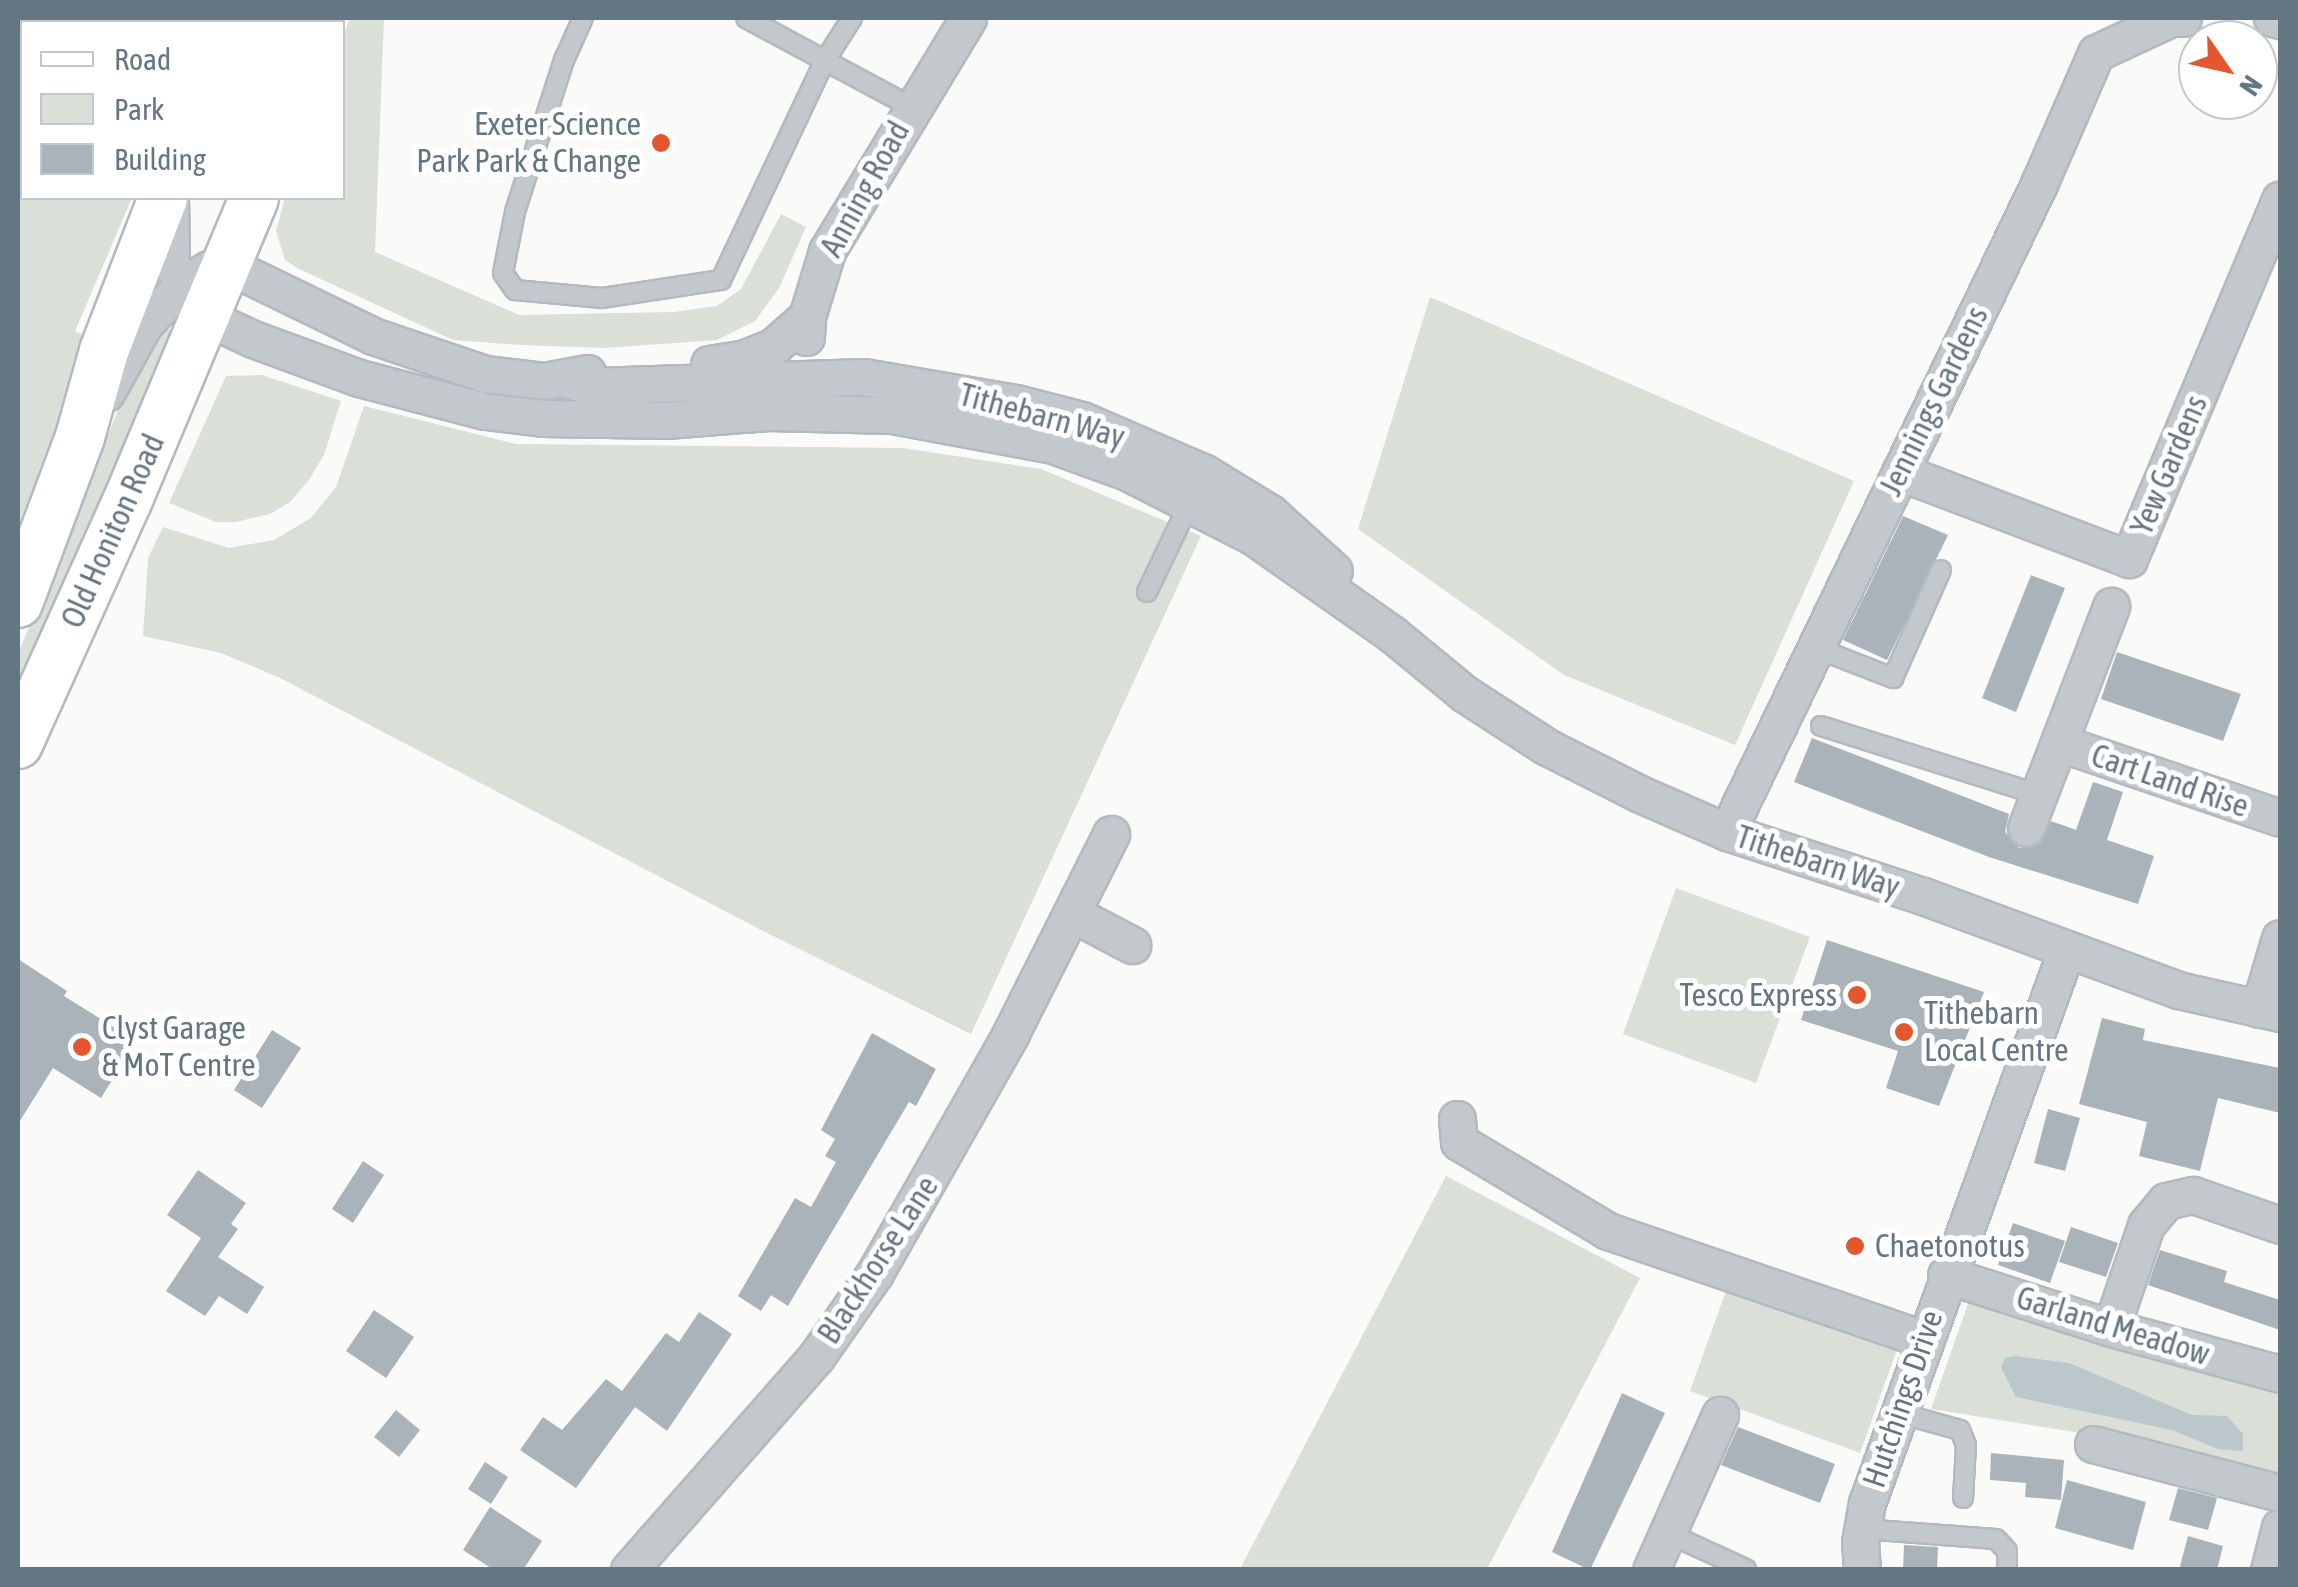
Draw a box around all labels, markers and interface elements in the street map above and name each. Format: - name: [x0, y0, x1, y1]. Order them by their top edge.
- legend: [20, 20, 345, 200]
- north arrow: [2178, 20, 2278, 120]
- text: Road: [114, 42, 171, 76]
- text: N: [2233, 70, 2269, 101]
- text: Park: [114, 92, 164, 126]
- place label: Exeter Science Park Park & Change: [416, 106, 641, 181]
- street label: Anning Road: [812, 115, 918, 263]
- marker: Exeter Science Park Park & Change: [650, 132, 672, 154]
- text: Building: [114, 142, 206, 176]
- street label: Jennings Gardens: [1872, 300, 1996, 502]
- street label: Tithebarn Way: [955, 375, 1129, 457]
- street label: Yew Gardens: [2122, 389, 2216, 541]
- street label: Old Honiton Road: [53, 428, 173, 634]
- street label: Cart Land Rise: [2086, 736, 2254, 826]
- street label: Tithebarn Way: [1731, 818, 1905, 906]
- place label: Tesco Express: [1679, 976, 1837, 1014]
- marker: Tesco Express: [1846, 984, 1868, 1006]
- place label: Tithebarn Local Centre: [1924, 995, 2069, 1070]
- place label: Clyst Garage & MoT Centre: [102, 1010, 256, 1085]
- marker: Tithebarn Local Centre: [1893, 1021, 1915, 1043]
- marker: Clyst Garage & MoT Centre: [71, 1036, 93, 1058]
- street label: Blackhorse Lane: [810, 1169, 946, 1351]
- place label: Chaetonotus: [1875, 1227, 2025, 1265]
- marker: Chaetonotus: [1844, 1235, 1866, 1257]
- street label: Garland Meadow: [2012, 1278, 2214, 1374]
- street label: Hutchings Drive: [1855, 1305, 1951, 1493]

